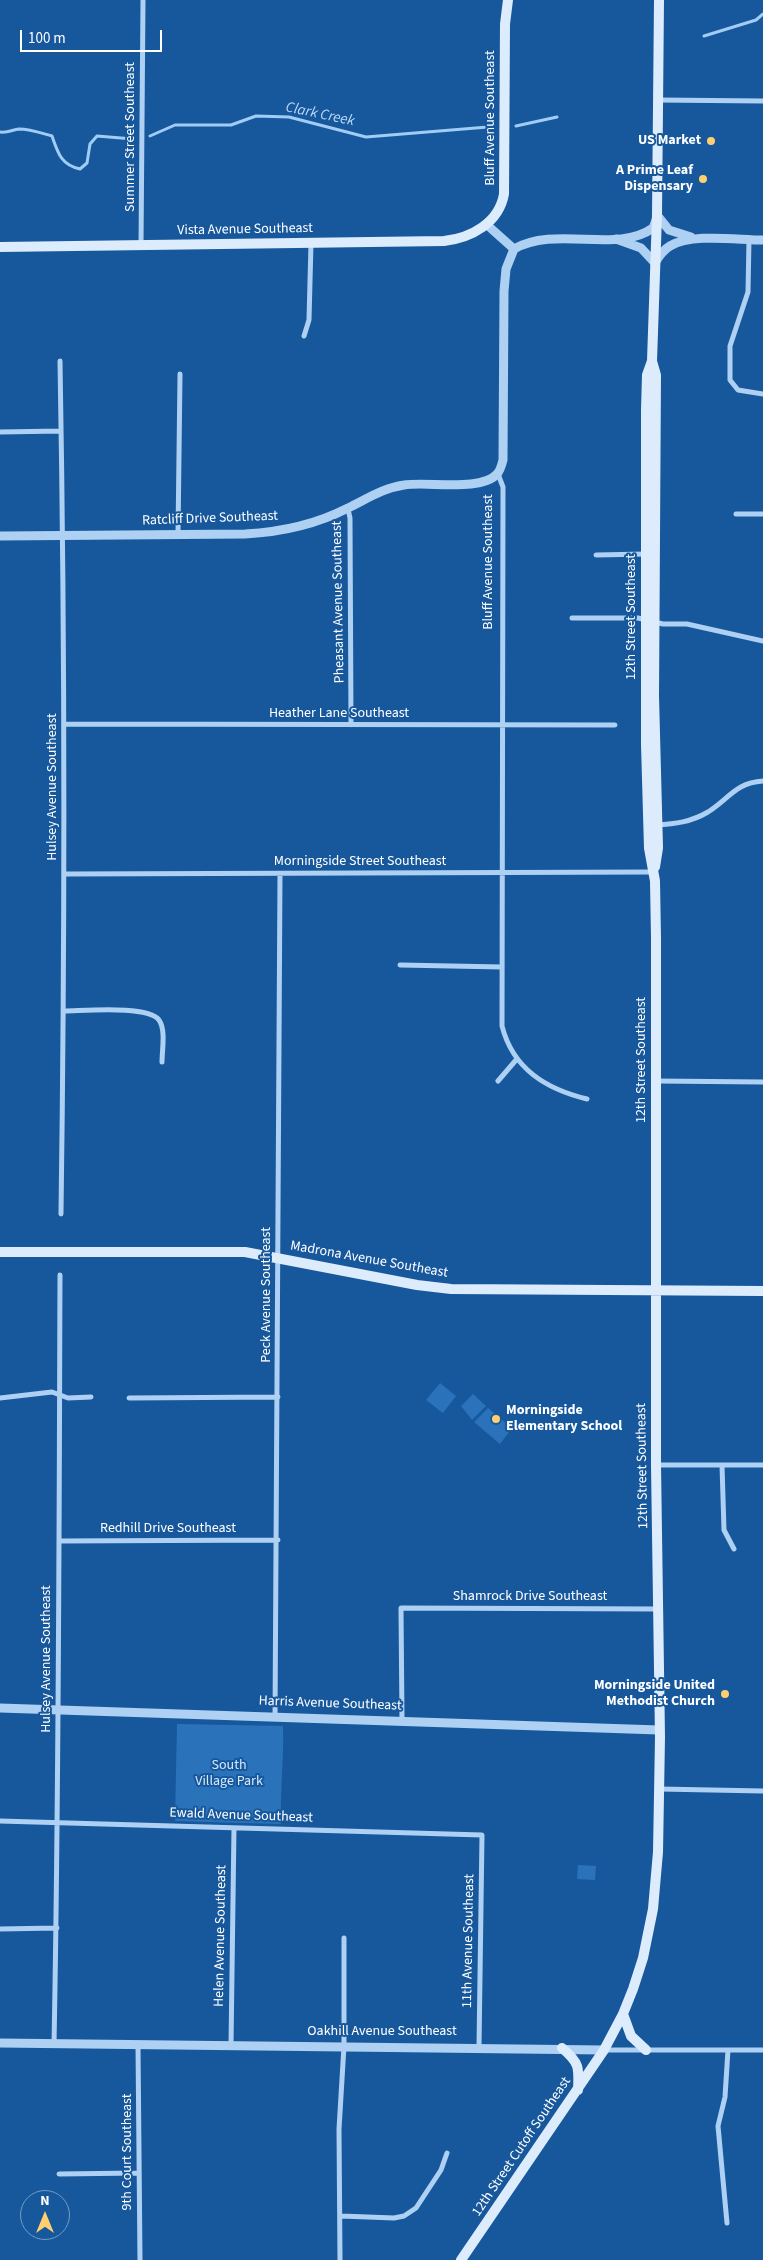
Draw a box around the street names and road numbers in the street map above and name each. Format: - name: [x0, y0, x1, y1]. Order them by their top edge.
- street label: Bluff Avenue Southeast: [483, 50, 499, 186]
- street label: Summer Street Southeast: [123, 62, 139, 212]
- street label: Vista Avenue Southeast: [177, 220, 313, 240]
- street label: Bluff Avenue Southeast: [481, 494, 497, 630]
- street label: Ratcliff Drive Southeast: [142, 508, 278, 530]
- street label: Pheasant Avenue Southeast: [329, 521, 349, 683]
- street label: 12th Street Southeast: [624, 554, 640, 680]
- street label: Heather Lane Southeast: [269, 706, 409, 722]
- street label: Hulsey Avenue Southeast: [45, 713, 61, 861]
- street label: Morningside Street Southeast: [274, 854, 446, 870]
- street label: 12th Street Southeast: [634, 997, 650, 1123]
- street label: Peck Avenue Southeast: [259, 1227, 275, 1363]
- street label: Madrona Avenue Southeast: [289, 1238, 449, 1282]
- street label: 12th Street Southeast: [634, 1403, 652, 1529]
- street label: Redhill Drive Southeast: [100, 1521, 236, 1537]
- street label: Hulsey Avenue Southeast: [39, 1585, 55, 1733]
- street label: Shamrock Drive Southeast: [453, 1589, 607, 1605]
- street label: Harris Avenue Southeast: [258, 1693, 402, 1715]
- street label: Ewald Avenue Southeast: [169, 1805, 313, 1827]
- street label: Helen Avenue Southeast: [211, 1865, 231, 2007]
- street label: 11th Avenue Southeast: [459, 1874, 479, 2008]
- street label: Oakhill Avenue Southeast: [307, 2024, 457, 2040]
- street label: 12th Street Cutoff Southeast: [469, 2074, 575, 2220]
- street label: 9th Court Southeast: [120, 2094, 136, 2210]

